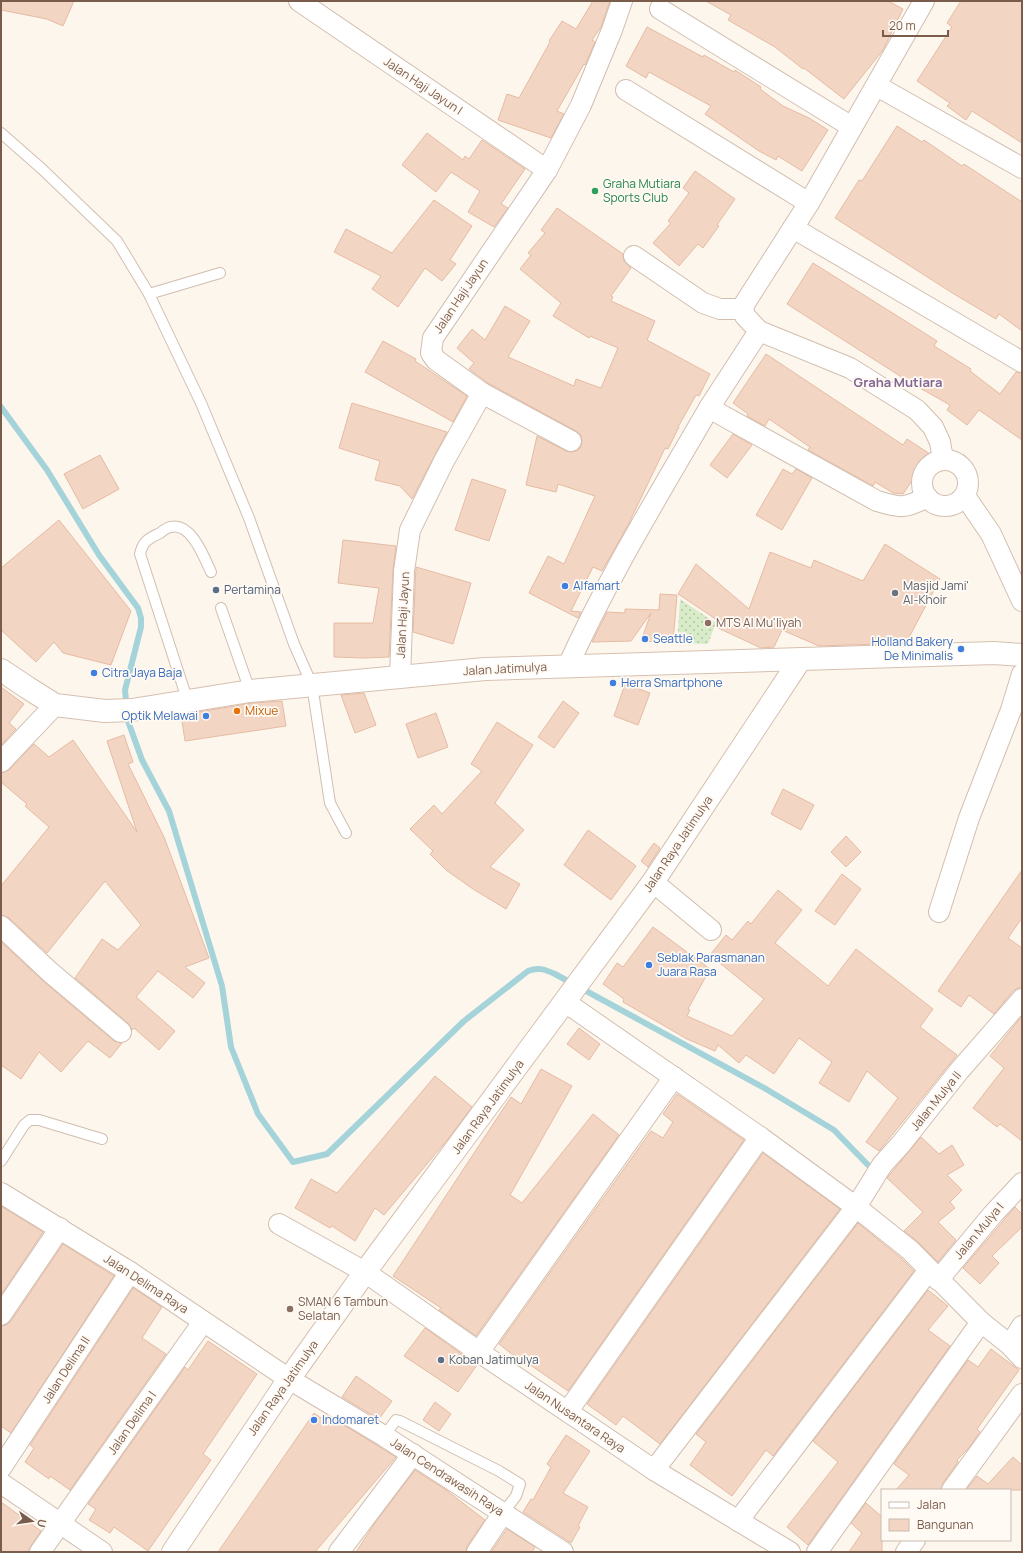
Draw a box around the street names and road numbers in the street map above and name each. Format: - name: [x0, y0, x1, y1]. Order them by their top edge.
- street label: Jalan Haji Jayun I: [380, 53, 466, 118]
- street label: Jalan Haji Jayun: [429, 255, 492, 336]
- street label: Jalan Haji Jayun: [392, 571, 413, 659]
- street label: Jalan Jatimulya: [463, 658, 547, 679]
- street label: Jalan Raya Jatimulya: [639, 792, 716, 895]
- street label: Jalan Raya Jatimulya: [448, 1056, 528, 1157]
- street label: Jalan Mulya II: [906, 1067, 965, 1134]
- street label: Jalan Mulya I: [950, 1199, 1007, 1263]
- street label: Jalan Delima Raya: [101, 1250, 192, 1317]
- street label: Jalan Delima II: [38, 1333, 94, 1407]
- street label: Jalan Raya Jatimulya: [243, 1337, 322, 1439]
- street label: Jalan Nusantara Raya: [522, 1377, 629, 1457]
- street label: Jalan Delima I: [103, 1388, 160, 1458]
- street label: Jalan Cendrawasih Raya: [387, 1433, 507, 1520]

